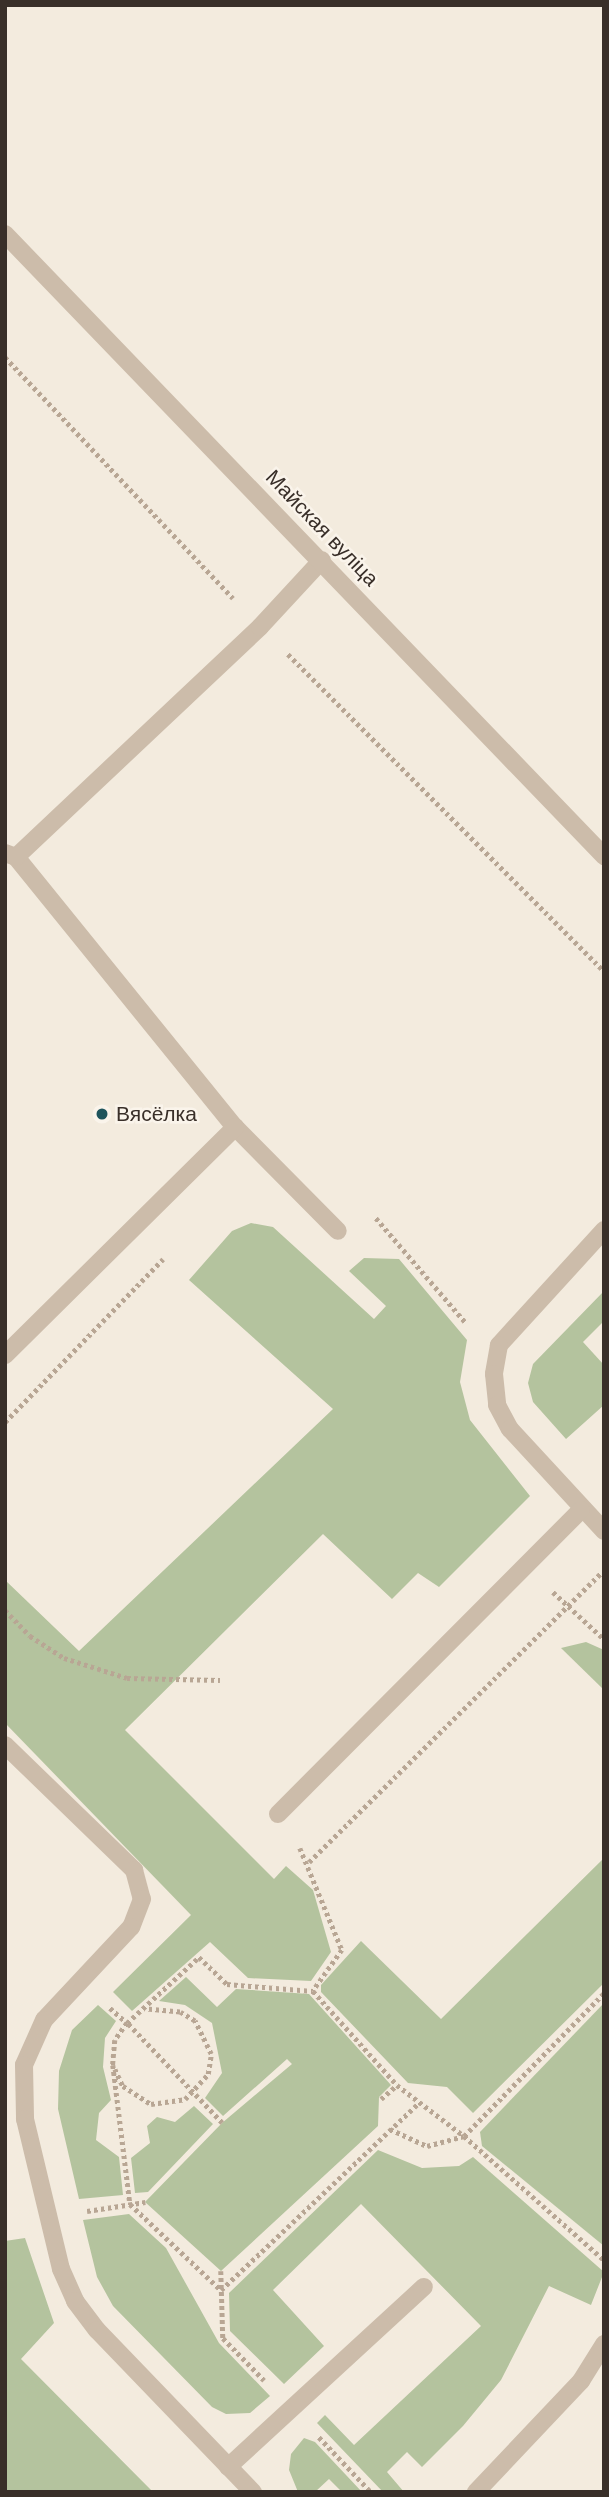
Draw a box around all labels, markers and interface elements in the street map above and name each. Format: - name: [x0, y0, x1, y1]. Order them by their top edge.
- street label: Майская вуліца: [260, 465, 384, 591]
- place label: Вясёлка: [116, 1101, 197, 1127]
- marker: Вясёлка: [94, 1106, 110, 1122]

